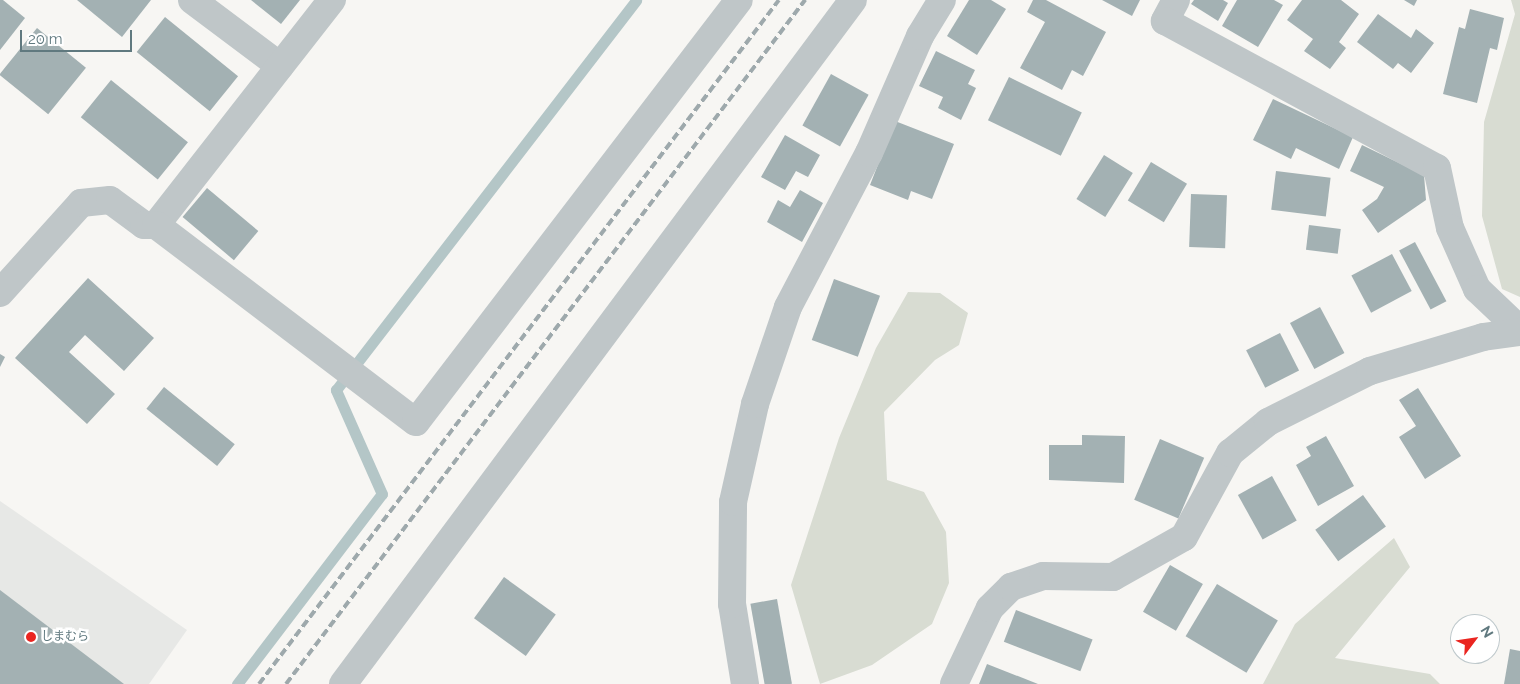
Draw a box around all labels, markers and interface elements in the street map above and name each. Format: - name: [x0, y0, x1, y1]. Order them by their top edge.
- scale bar: [22, 20, 135, 52]
- text: 20 m: [28, 30, 63, 48]
- north arrow: [1450, 614, 1500, 664]
- text: N: [1477, 623, 1497, 640]
- place label: しまむら: [41, 630, 89, 644]
- marker: しまむら: [25, 631, 37, 643]

